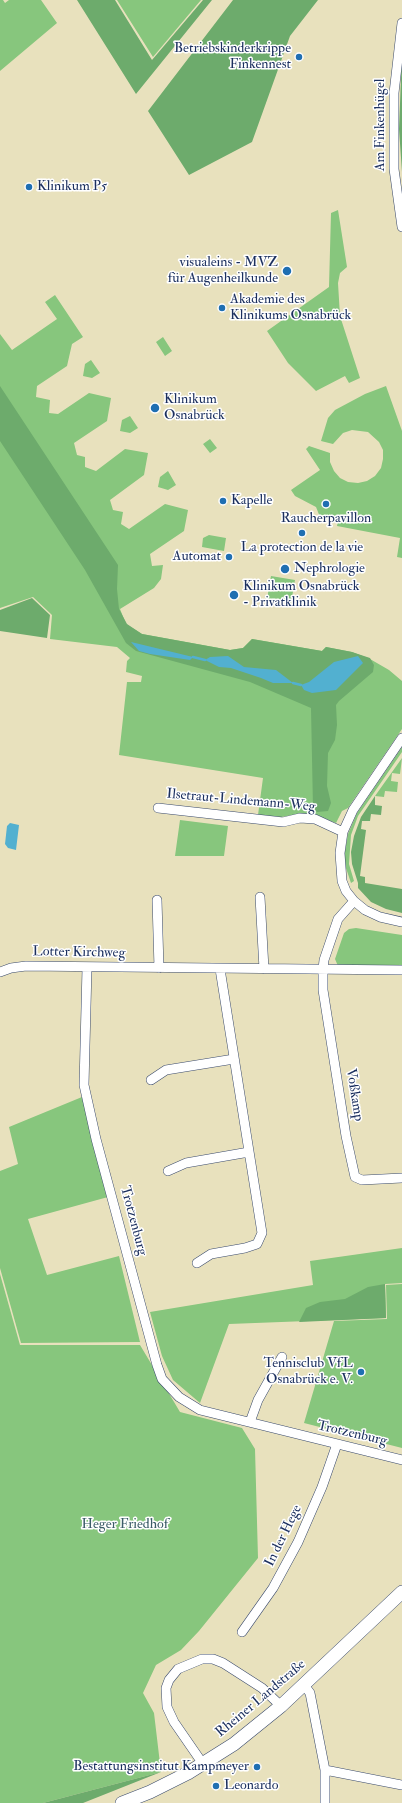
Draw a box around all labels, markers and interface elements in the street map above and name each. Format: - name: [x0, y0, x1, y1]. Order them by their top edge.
- place label: Betriebskinderkrippe Finkennest: [174, 41, 291, 74]
- marker: Betriebskinderkrippe Finkennest: [294, 52, 304, 62]
- street label: Am Finkenhügel: [373, 79, 389, 171]
- place label: Klinikum P5: [37, 179, 107, 195]
- marker: Klinikum P5: [24, 182, 34, 192]
- place label: visualeins - MVZ für Augenheilkunde: [168, 255, 278, 288]
- marker: visualeins - MVZ für Augenheilkunde: [281, 265, 293, 277]
- place label: Akademie des Klinikums Osnabrück: [230, 292, 351, 324]
- marker: Akademie des Klinikums Osnabrück: [217, 303, 227, 313]
- place label: Klinikum Osnabrück: [164, 392, 225, 424]
- marker: Klinikum Osnabrück: [149, 402, 161, 414]
- place label: Kapelle: [231, 493, 272, 509]
- marker: Kapelle: [218, 496, 228, 506]
- marker: Raucherpavillon: [321, 499, 331, 509]
- place label: Raucherpavillon: [281, 511, 371, 527]
- marker: La protection de la vie: [297, 528, 307, 538]
- place label: La protection de la vie: [241, 540, 363, 556]
- place label: Automat: [173, 549, 221, 565]
- marker: Automat: [224, 552, 234, 562]
- place label: Nephrologie: [294, 561, 365, 577]
- marker: Nephrologie: [279, 563, 291, 575]
- place label: Klinikum Osnabrück - Privatklinik: [243, 579, 359, 612]
- marker: Klinikum Osnabrück - Privatklinik: [228, 589, 240, 601]
- street label: Ilsetraut-Lindemann-Weg: [166, 786, 316, 816]
- street label: Lotter Kirchweg: [32, 944, 126, 962]
- street label: Voßkamp: [342, 1067, 366, 1123]
- street label: Trotzenburg: [116, 1184, 150, 1258]
- place label: Tennisclub VfL Osnabrück e. V.: [264, 1356, 353, 1388]
- marker: Tennisclub VfL Osnabrück e. V.: [356, 1367, 366, 1377]
- street label: Trotzenburg: [315, 1418, 389, 1450]
- street label: In der Hege: [262, 1502, 306, 1570]
- park label: Heger Friedhof: [82, 1517, 168, 1533]
- street label: Rheiner Landstraße: [213, 1657, 309, 1741]
- place label: Bestattungsinstitut Kampmeyer: [73, 1759, 249, 1775]
- marker: Bestattungsinstitut Kampmeyer: [252, 1762, 262, 1772]
- place label: Leonardo: [224, 1778, 278, 1794]
- marker: Leonardo: [211, 1781, 221, 1791]

